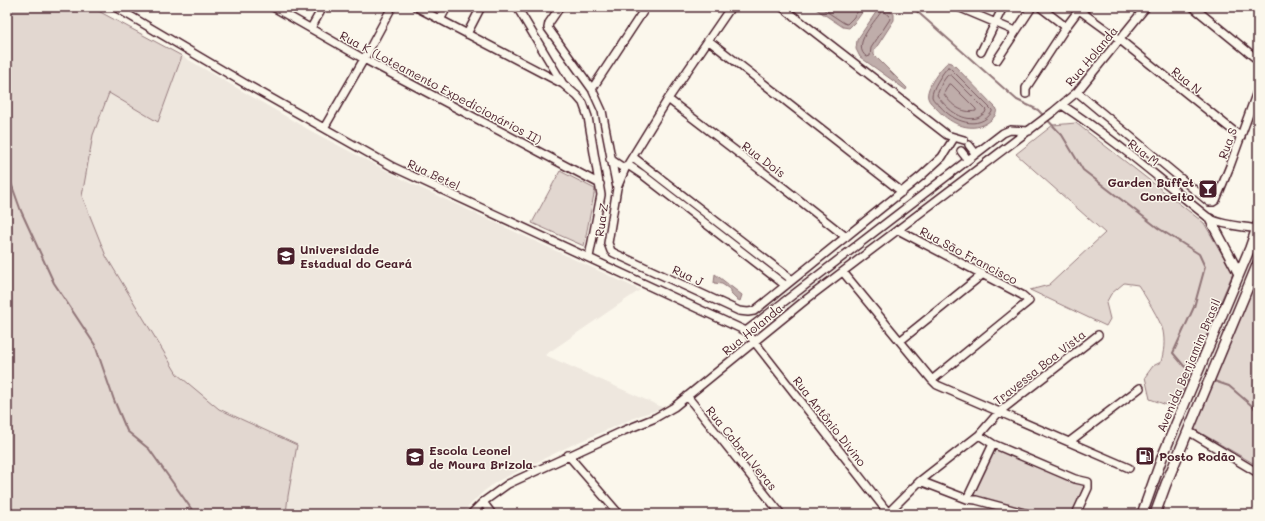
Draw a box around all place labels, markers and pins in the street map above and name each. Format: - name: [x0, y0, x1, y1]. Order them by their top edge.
- place label: Garden Buffet Conceito: [1107, 174, 1194, 204]
- bar icon: Garden Buffet Conceito: [1197, 178, 1219, 200]
- place label: Universidade Estadual do Ceará: [300, 241, 412, 271]
- school or university icon: Universidade Estadual do Ceará: [275, 245, 297, 267]
- place label: Escola Leonel de Moura Brizola: [429, 442, 533, 472]
- fuel station icon: Posto Rodão: [1134, 445, 1156, 467]
- school or university icon: Escola Leonel de Moura Brizola: [404, 446, 426, 468]
- place label: Posto Rodão: [1159, 448, 1235, 464]

